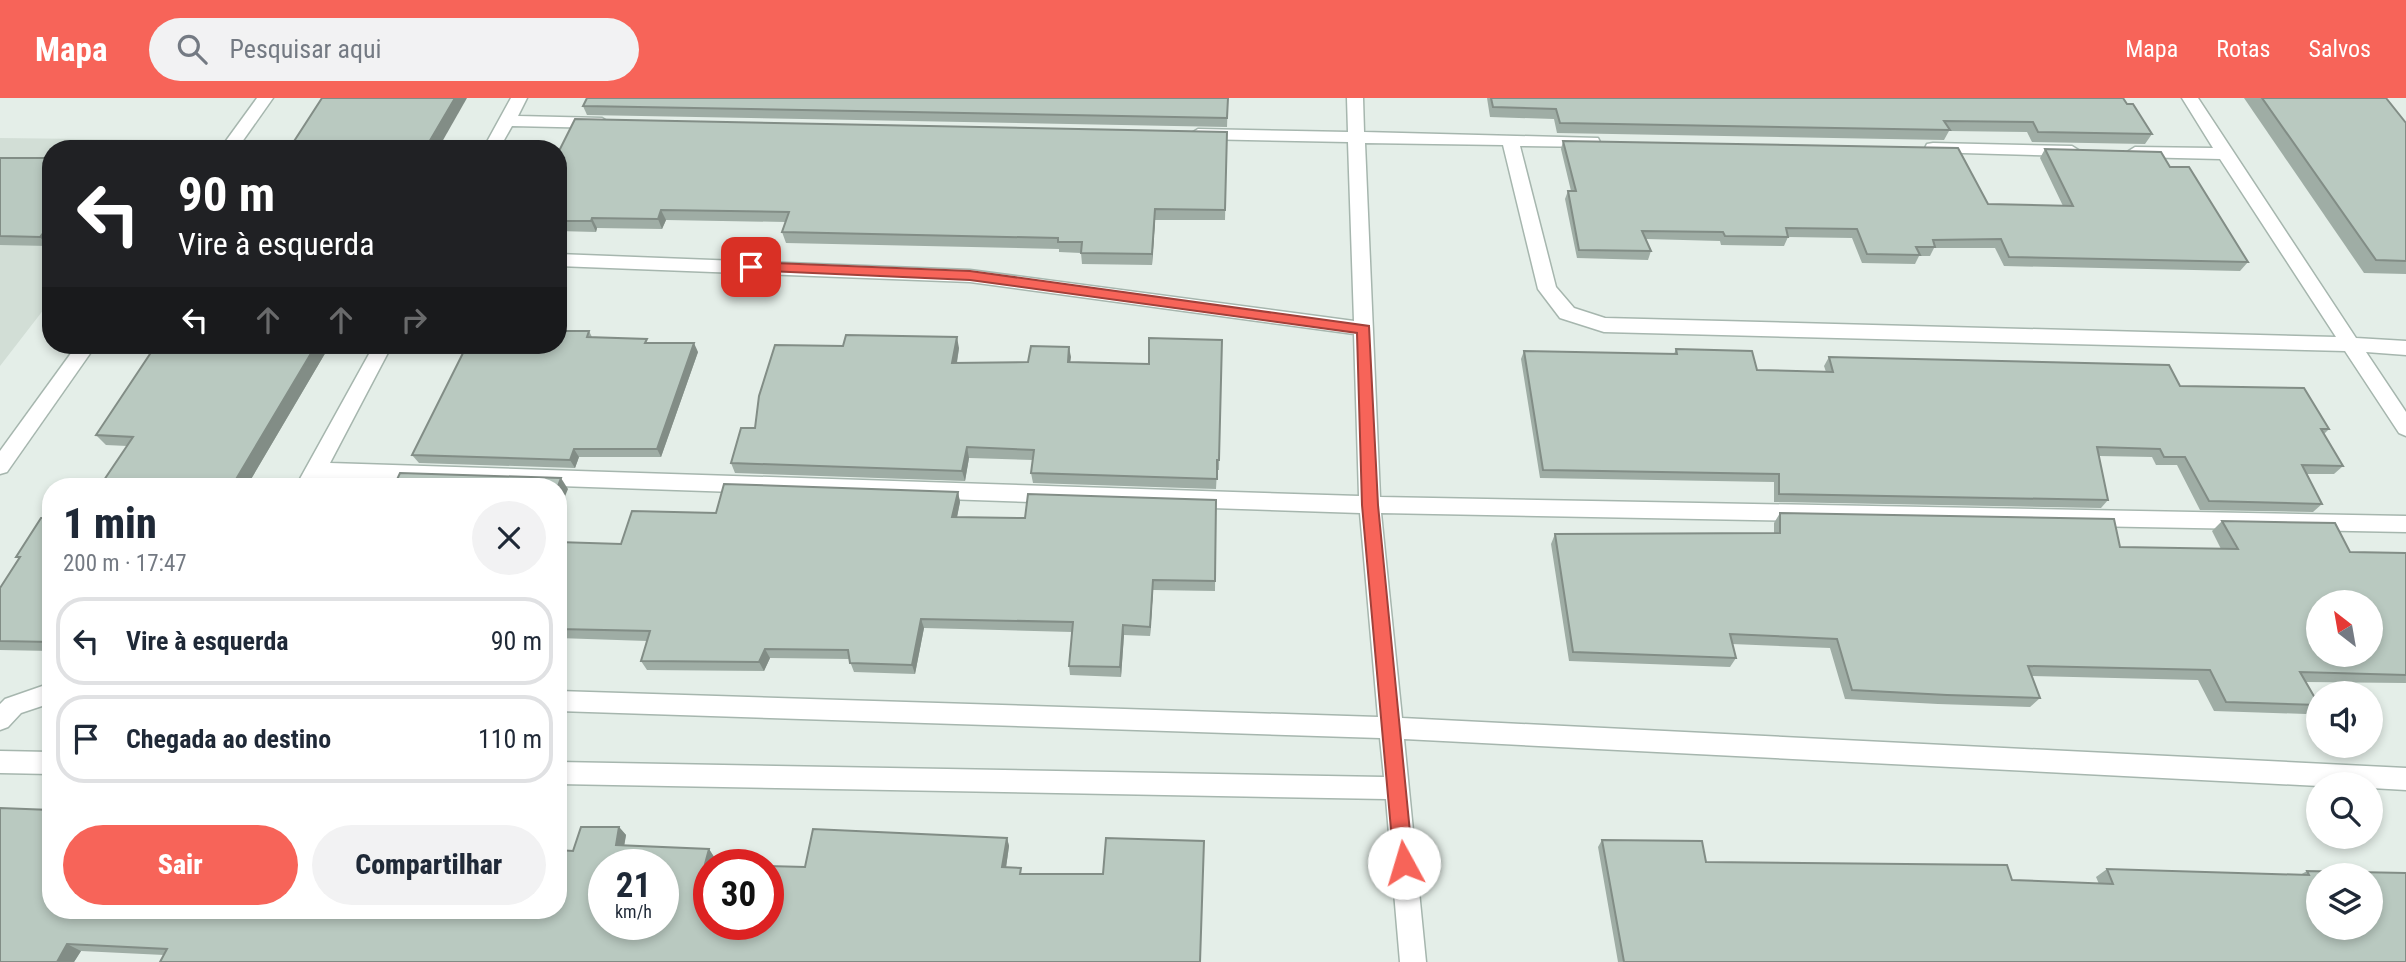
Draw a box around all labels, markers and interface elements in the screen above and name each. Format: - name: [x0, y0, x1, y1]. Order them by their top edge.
- search box: [149, 18, 639, 81]
- text: Mapa: [35, 30, 107, 69]
- icon: search: [173, 30, 211, 68]
- text: Pesquisar aqui: [229, 34, 382, 64]
- text: Mapa: [2125, 35, 2178, 63]
- text: Rotas: [2216, 35, 2270, 63]
- text: Salvos: [2308, 35, 2371, 63]
- text: 90 m: [178, 166, 275, 223]
- icon: left: [63, 168, 154, 259]
- text: Vire à esquerda: [178, 225, 374, 263]
- pin: [721, 237, 781, 297]
- icon: arrive: [732, 248, 770, 286]
- icon: left: [176, 301, 214, 339]
- icon: ahead: [249, 301, 287, 339]
- icon: ahead: [322, 301, 360, 339]
- icon: right: [395, 301, 433, 339]
- text: 1 min: [63, 499, 157, 548]
- button: close: [472, 501, 546, 575]
- text: 200 m · 17:47: [63, 550, 187, 577]
- north arrow: [2306, 590, 2384, 667]
- map controls: [2306, 590, 2383, 940]
- icon: left: [67, 622, 105, 660]
- text: Vire à esquerda: [126, 626, 289, 656]
- text: 90 m: [491, 626, 542, 656]
- button: sound: [2306, 681, 2383, 758]
- icon: arrive: [67, 720, 105, 758]
- text: Chegada ao destino: [126, 724, 331, 754]
- text: 110 m: [478, 724, 542, 754]
- button: search: [2306, 772, 2383, 849]
- button: Sair: [63, 825, 298, 905]
- button: Compartilhar: [312, 825, 546, 905]
- position arrow: [1367, 826, 1441, 900]
- speed limit sign: 30: [693, 849, 784, 940]
- button: layers: [2306, 863, 2383, 940]
- text: 21: [616, 865, 651, 906]
- text: km/h: [615, 901, 652, 922]

